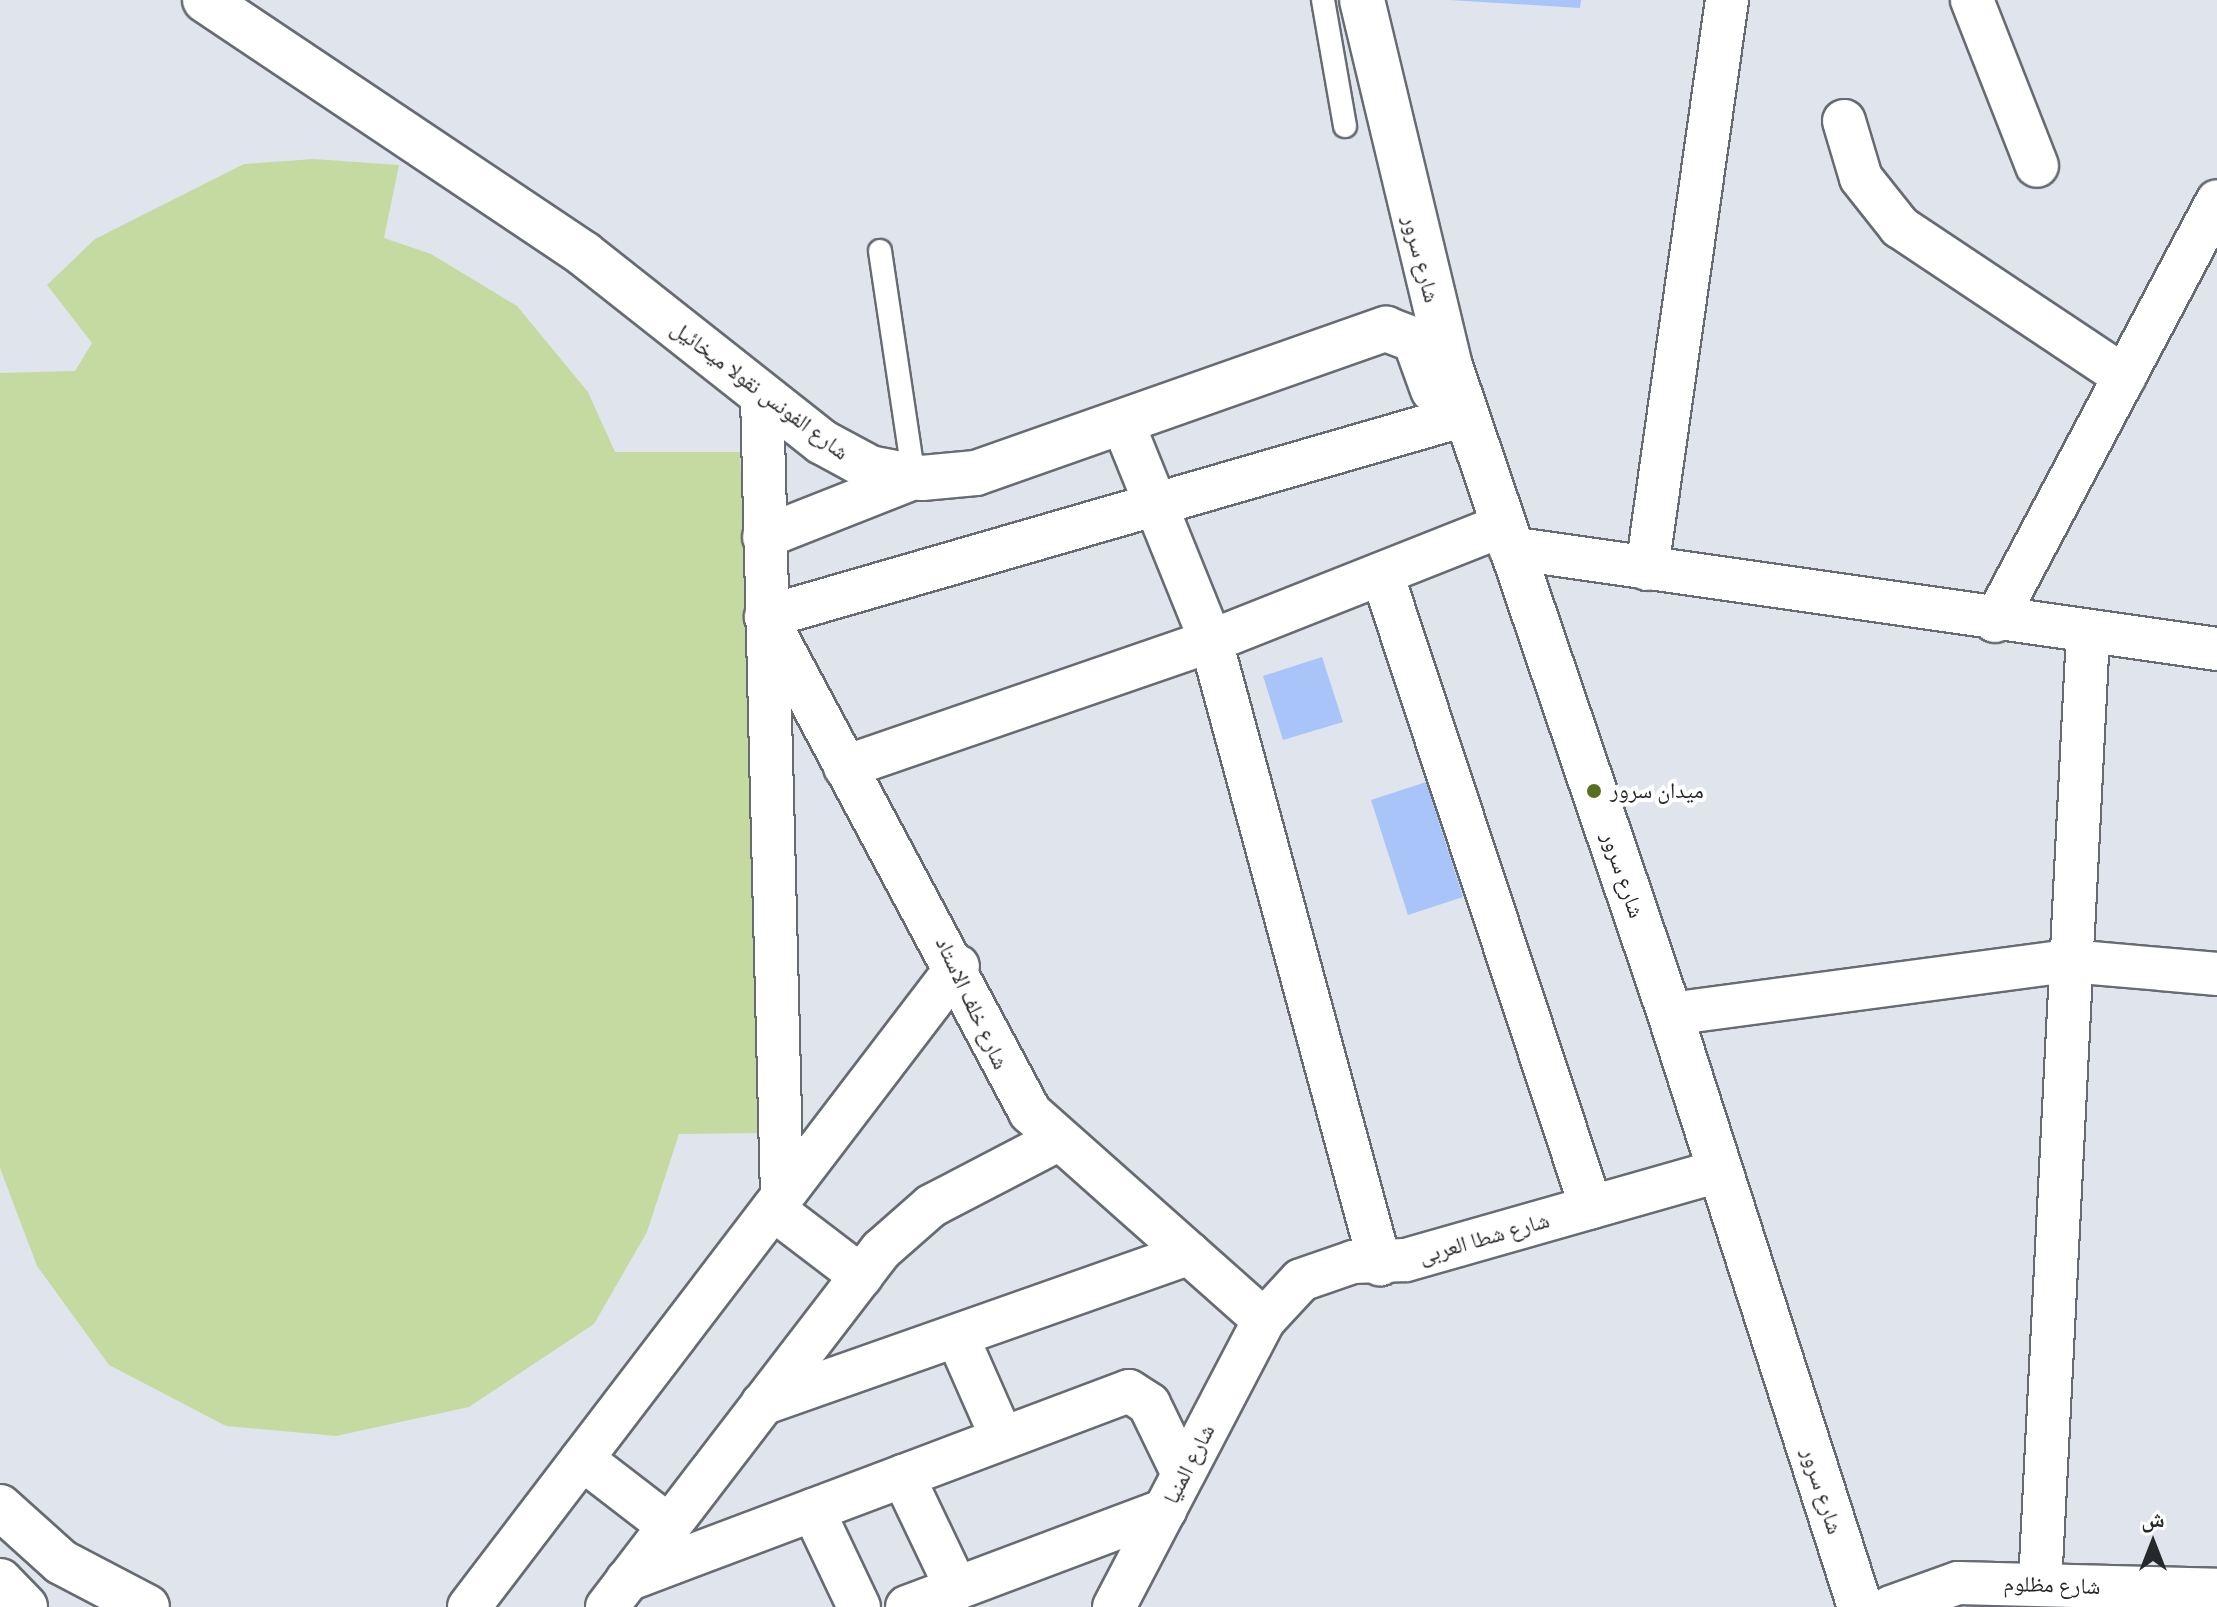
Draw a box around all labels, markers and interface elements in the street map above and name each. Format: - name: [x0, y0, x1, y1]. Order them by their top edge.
- street label: شارع سرور: [1397, 213, 1445, 305]
- street label: شارع الفونس نقولا ميخائيل: [666, 315, 854, 465]
- place label: ميدان سرور: [1610, 778, 1704, 804]
- marker: ميدان سرور: [1585, 782, 1603, 800]
- street label: شارع سرور: [1596, 829, 1650, 921]
- street label: شارع خلف الاستاد: [930, 933, 1014, 1073]
- street label: شارع شطا العربى: [1416, 1207, 1552, 1269]
- street label: شارع المنيا: [1158, 1420, 1220, 1508]
- street label: شارع سرور: [1796, 1445, 1848, 1537]
- north arrow: [2113, 1503, 2193, 1583]
- text: ش: [2141, 1504, 2165, 1534]
- street label: شارع مظلوم: [2003, 1570, 2101, 1600]

